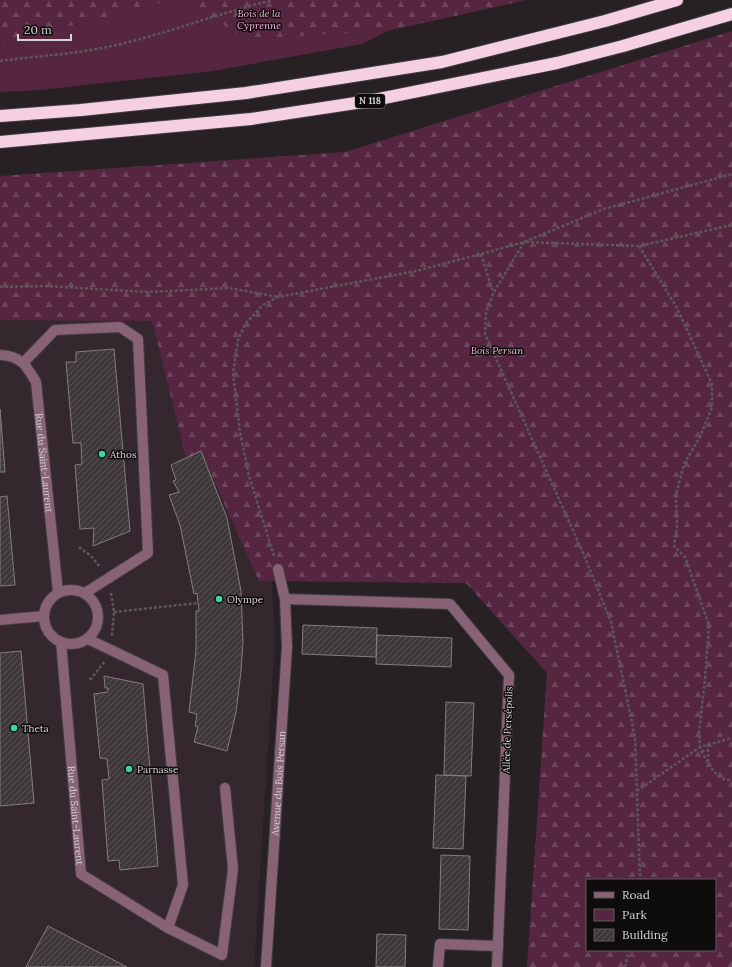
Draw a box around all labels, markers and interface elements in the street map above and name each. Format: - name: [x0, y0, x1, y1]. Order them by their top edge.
- park label: Bois de la Cyprenne: [237, 7, 281, 32]
- scale bar: [18, 16, 71, 42]
- text: 20 m: [24, 22, 52, 37]
- road number: N 118: [355, 94, 385, 108]
- park label: Bois Persan: [471, 344, 524, 357]
- street label: Rue du Saint-Laurent: [32, 412, 56, 513]
- place label: Athos: [109, 448, 137, 461]
- marker: Athos: [97, 449, 107, 459]
- place label: Olympe: [227, 593, 264, 606]
- marker: Olympe: [214, 594, 224, 604]
- street label: Allée de Persépolis: [499, 686, 516, 775]
- place label: Theta: [22, 722, 49, 735]
- marker: Theta: [9, 723, 19, 733]
- street label: Avenue du Bois Persan: [269, 731, 288, 837]
- place label: Parnasse: [137, 763, 179, 776]
- marker: Parnasse: [124, 764, 134, 774]
- street label: Rue du Saint-Laurent: [65, 765, 86, 866]
- legend: [586, 879, 716, 951]
- text: Road: [622, 887, 650, 902]
- text: Park: [622, 907, 648, 922]
- text: Building: [622, 927, 668, 942]

